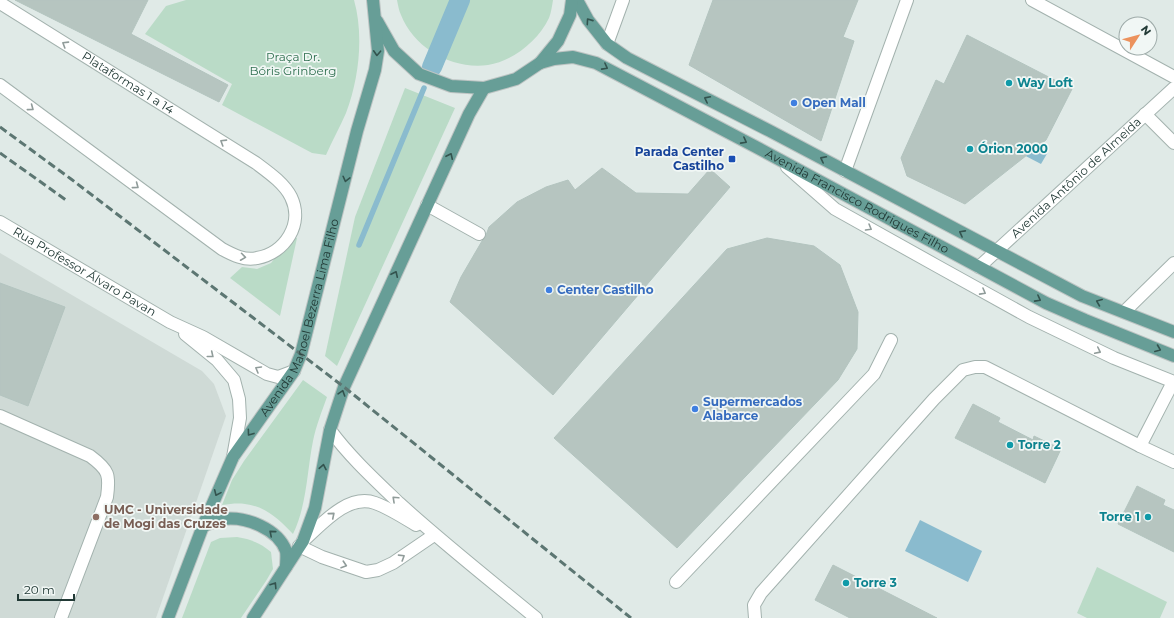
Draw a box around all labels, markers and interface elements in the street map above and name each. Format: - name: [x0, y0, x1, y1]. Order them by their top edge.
- north arrow: [1118, 16, 1158, 56]
- one-way arrow: [587, 18, 594, 25]
- text: N: [1138, 22, 1154, 38]
- one-way arrow: [62, 41, 69, 48]
- street label: Plataformas 1 a 14: [79, 48, 177, 117]
- park label: Praça Dr. Bóris Grinberg: [249, 49, 337, 78]
- one-way arrow: [373, 50, 381, 56]
- one-way arrow: [600, 63, 608, 70]
- place label: Way Loft: [1017, 75, 1074, 90]
- marker: Way Loft: [1004, 78, 1014, 88]
- place label: Open Mall: [802, 95, 866, 110]
- one-way arrow: [704, 96, 712, 104]
- marker: Open Mall: [789, 98, 799, 108]
- one-way arrow: [27, 103, 34, 110]
- street label: Avenida Antônio de Almeida: [1008, 114, 1144, 241]
- one-way arrow: [740, 136, 748, 144]
- one-way arrow: [220, 139, 227, 147]
- place label: Órion 2000: [978, 141, 1048, 156]
- place label: Parada Center Castilho: [635, 144, 724, 173]
- marker: Órion 2000: [965, 144, 975, 154]
- street label: Avenida Francisco Rodrigues Filho: [763, 145, 952, 256]
- one-way arrow: [445, 153, 453, 160]
- marker: Parada Center Castilho: [727, 154, 737, 164]
- one-way arrow: [819, 156, 827, 164]
- one-way arrow: [342, 175, 350, 182]
- one-way arrow: [131, 181, 138, 188]
- street label: Avenida Manoel Bezerra Lima Filho: [256, 217, 342, 419]
- street label: Rua Professor Álvaro Pavan: [10, 223, 159, 319]
- one-way arrow: [865, 223, 872, 231]
- one-way arrow: [959, 230, 967, 238]
- one-way arrow: [240, 252, 246, 261]
- one-way arrow: [390, 271, 398, 279]
- place label: Center Castilho: [557, 282, 654, 297]
- marker: Center Castilho: [544, 285, 554, 295]
- one-way arrow: [979, 287, 986, 294]
- one-way arrow: [1034, 294, 1042, 301]
- one-way arrow: [1095, 299, 1102, 307]
- one-way arrow: [1155, 345, 1162, 353]
- one-way arrow: [1094, 346, 1102, 353]
- one-way arrow: [206, 350, 214, 357]
- one-way arrow: [255, 366, 262, 373]
- one-way arrow: [337, 390, 346, 397]
- place label: Supermercados Alabarce: [702, 394, 803, 423]
- marker: Supermercados Alabarce: [690, 404, 700, 414]
- one-way arrow: [248, 429, 255, 436]
- place label: Torre 2: [1018, 437, 1061, 452]
- marker: Torre 2: [1005, 440, 1015, 450]
- one-way arrow: [318, 463, 326, 470]
- one-way arrow: [214, 488, 222, 496]
- one-way arrow: [392, 497, 400, 504]
- place label: UMC - Universidade de Mogi das Cruzes: [104, 502, 228, 531]
- place label: Torre 1: [1100, 509, 1140, 524]
- marker: UMC - Universidade de Mogi das Cruzes: [91, 512, 101, 522]
- marker: Torre 1: [1143, 512, 1153, 522]
- one-way arrow: [328, 513, 335, 520]
- one-way arrow: [269, 531, 277, 538]
- one-way arrow: [398, 555, 405, 562]
- one-way arrow: [341, 560, 348, 569]
- place label: Torre 3: [854, 575, 897, 590]
- scale bar: [18, 576, 74, 602]
- marker: Torre 3: [841, 578, 851, 588]
- text: 20 m: [24, 582, 55, 597]
- one-way arrow: [269, 583, 276, 590]

